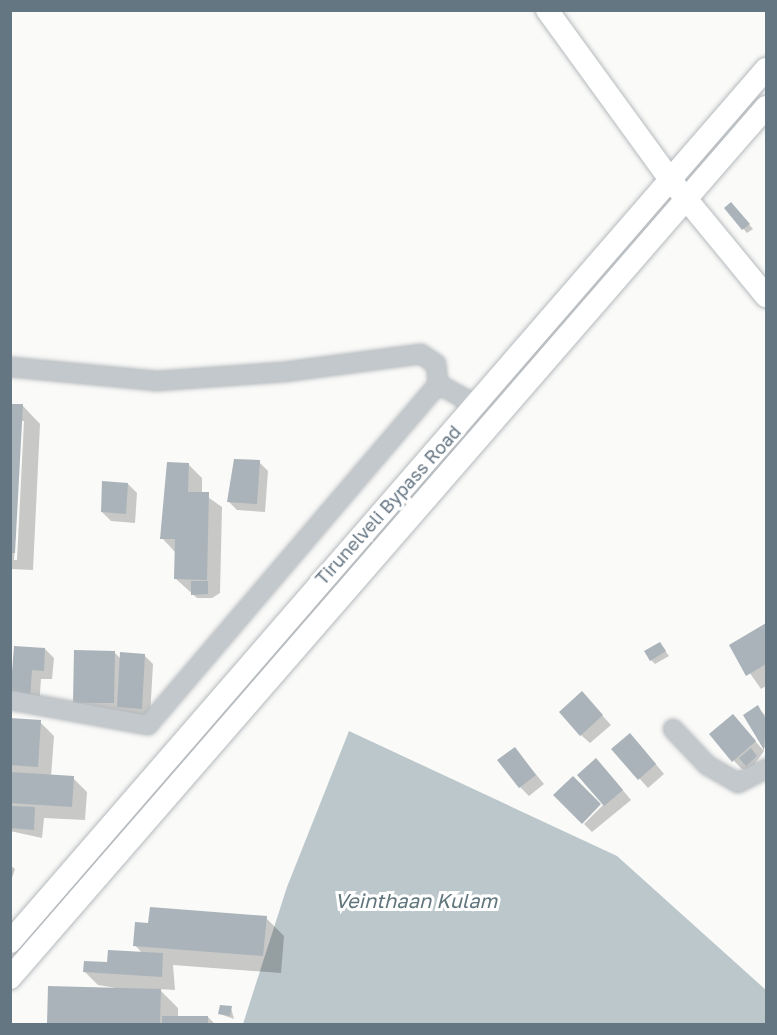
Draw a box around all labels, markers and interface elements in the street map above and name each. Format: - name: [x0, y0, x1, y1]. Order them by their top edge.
- street label: Tirunelveli Bypass Road: [311, 421, 465, 589]
- water label: Veinthaan Kulam: [335, 888, 497, 912]

